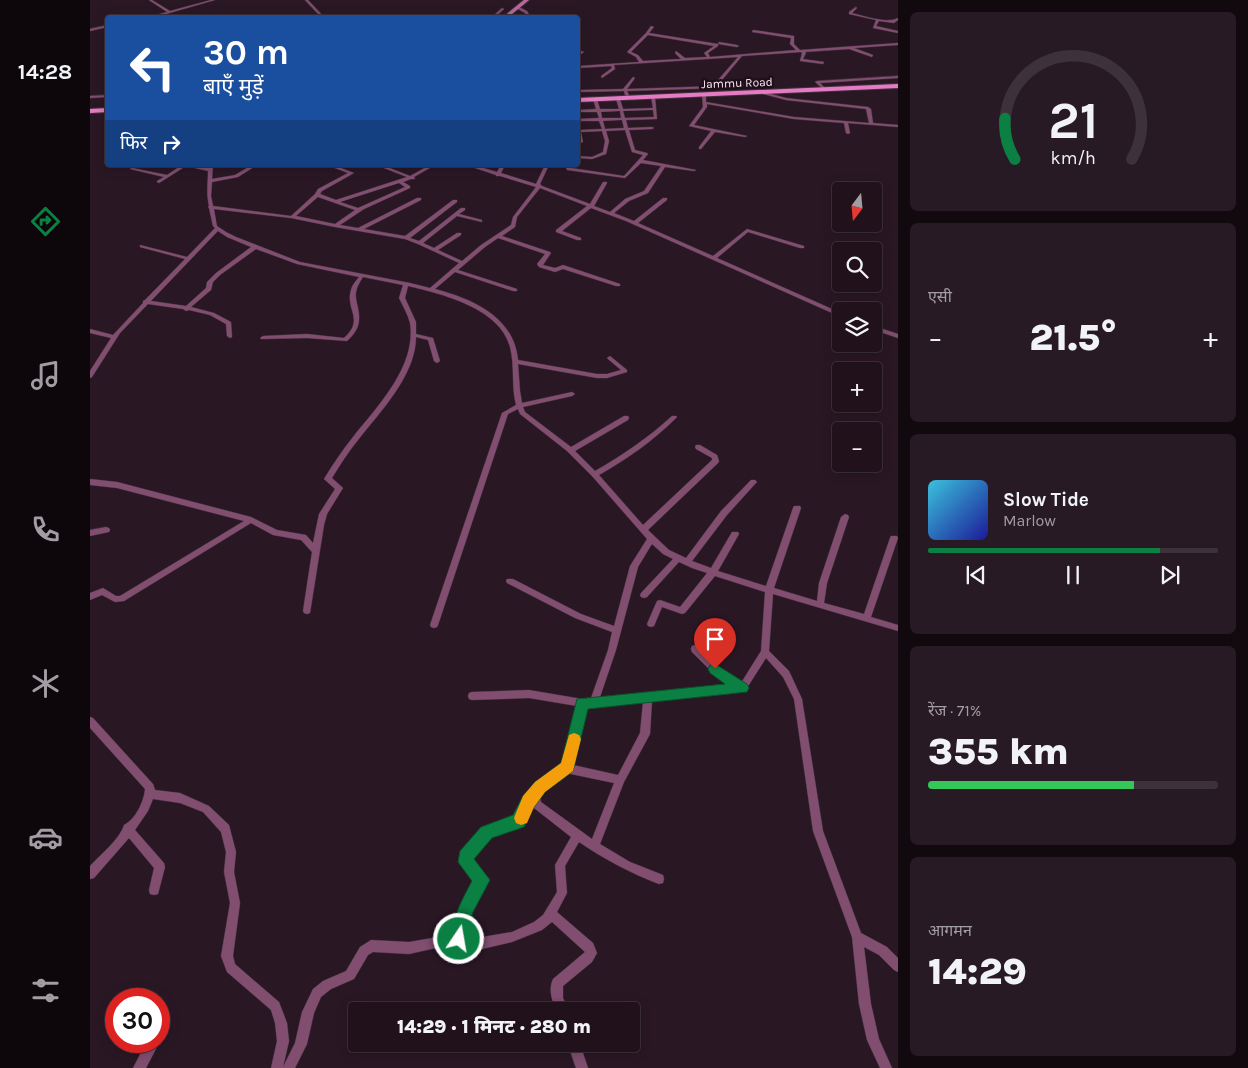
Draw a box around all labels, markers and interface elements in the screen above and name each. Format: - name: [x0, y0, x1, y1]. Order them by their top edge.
- text: 30 m: [203, 32, 289, 73]
- icon: left: [120, 35, 185, 100]
- text: 14:28: [18, 59, 72, 85]
- text: बाएँ मुड़ें: [203, 74, 264, 100]
- street label: Jammu Road: [701, 75, 773, 91]
- text: 21: [1048, 90, 1098, 151]
- icon: right: [157, 130, 185, 158]
- text: फिर: [120, 132, 147, 154]
- text: km/h: [1050, 148, 1096, 169]
- north arrow: [832, 182, 882, 232]
- map controls: [832, 182, 882, 472]
- icon: directions: [28, 204, 63, 239]
- button: search: [832, 242, 882, 292]
- text: एसी: [928, 287, 952, 306]
- button: layers: [832, 302, 882, 352]
- text: 21.5°: [1029, 315, 1117, 360]
- text: −: [928, 321, 943, 354]
- text: +: [1203, 321, 1218, 354]
- icon: music: [28, 358, 63, 393]
- button: +: [832, 362, 882, 412]
- button: −: [832, 422, 882, 472]
- text: Slow Tide: [1003, 489, 1089, 511]
- text: Marlow: [1003, 511, 1056, 530]
- icon: phone: [28, 512, 63, 547]
- icon: previous: [962, 561, 990, 589]
- icon: pause: [1059, 561, 1087, 589]
- icon: next: [1156, 561, 1184, 589]
- pin: [694, 618, 736, 669]
- icon: arrive: [701, 625, 729, 653]
- icon: climate: [28, 666, 63, 701]
- text: रेंज · 71%: [928, 701, 981, 720]
- text: 355 km: [928, 729, 1069, 774]
- icon: car: [28, 820, 63, 855]
- position arrow: [432, 912, 484, 964]
- text: आगमन: [928, 921, 972, 940]
- text: 14:29: [928, 949, 1027, 994]
- icon: filters: [28, 973, 63, 1008]
- speed limit sign: 30: [105, 988, 170, 1053]
- text: 14:29 · 1 मिनट · 280 m: [397, 1016, 591, 1038]

